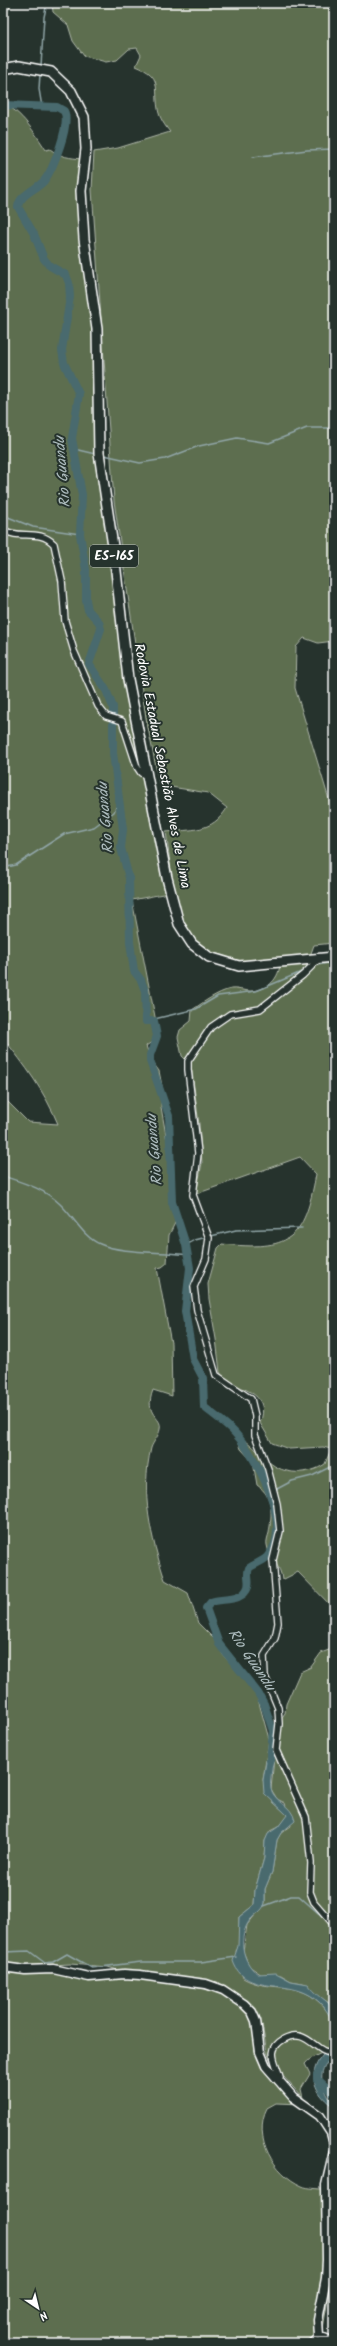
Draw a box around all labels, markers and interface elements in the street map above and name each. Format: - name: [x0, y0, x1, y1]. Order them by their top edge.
- water label: Rio Guandu: [48, 434, 78, 509]
- road number: ES-165: [90, 545, 138, 567]
- street label: Rodovia Estadual Sebastião Alves de Lima: [127, 642, 197, 890]
- water label: Rio Guandu: [91, 780, 121, 855]
- water label: Rio Guandu: [140, 1112, 170, 1187]
- water label: Rio Guandu: [221, 1624, 282, 1698]
- north arrow: [18, 2288, 58, 2328]
- text: N: [35, 2306, 51, 2325]

